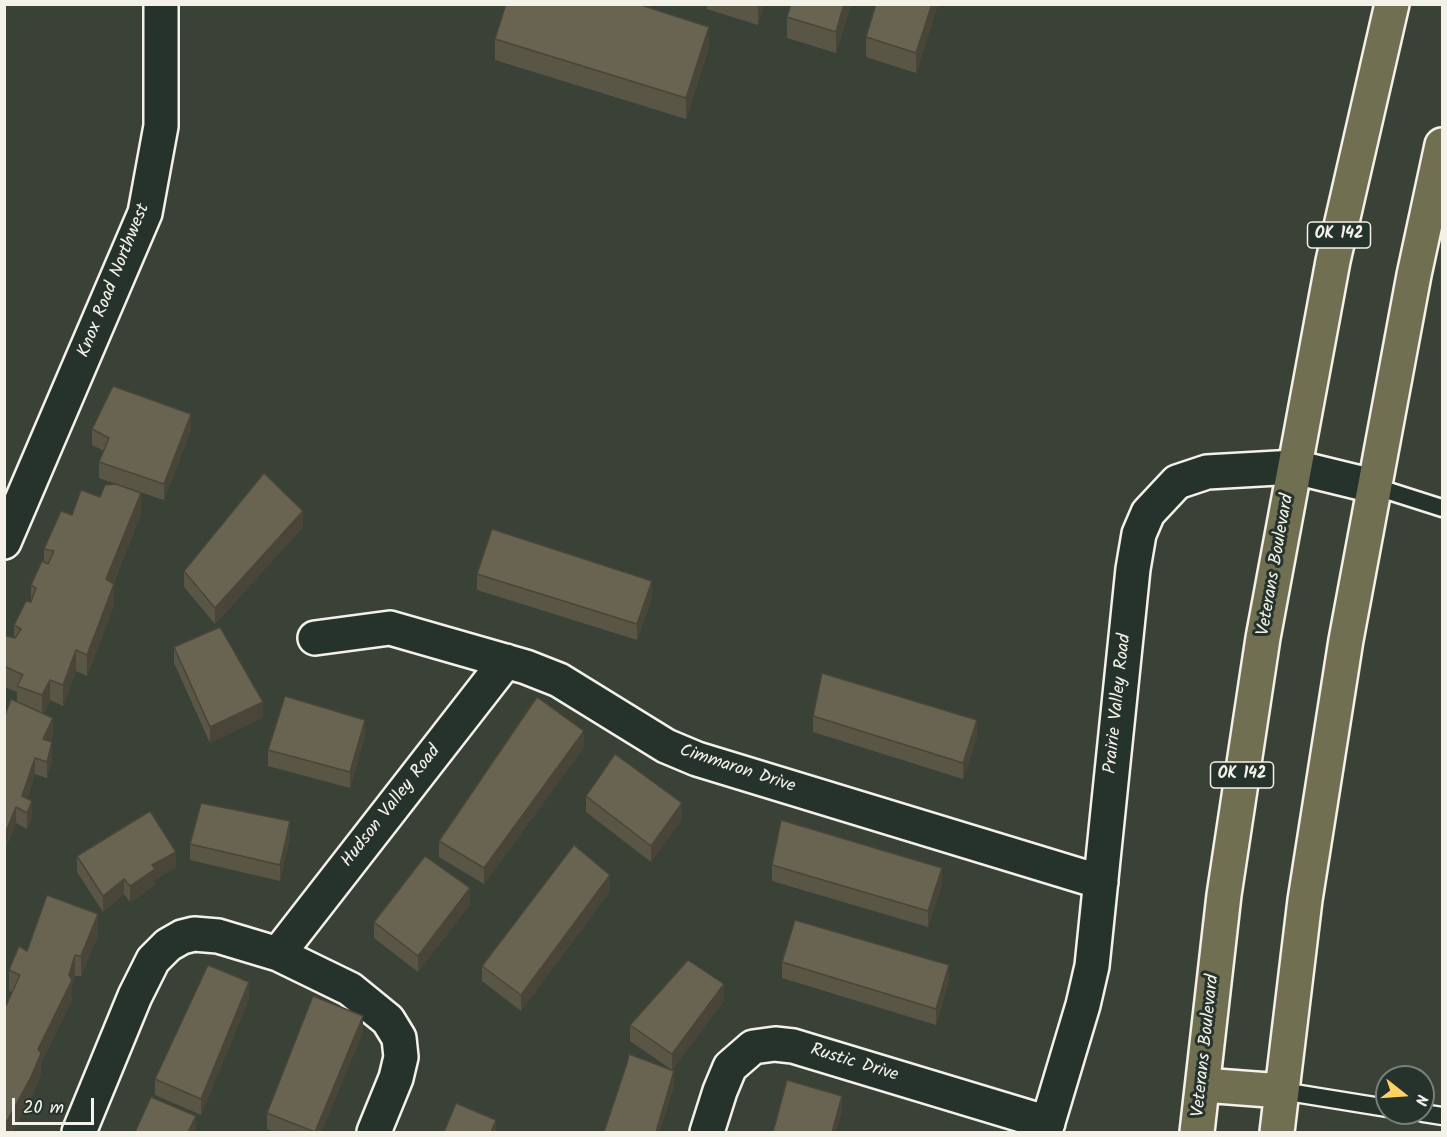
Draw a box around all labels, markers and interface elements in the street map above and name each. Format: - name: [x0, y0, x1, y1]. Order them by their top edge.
- street label: Knox Road Northwest: [74, 201, 156, 361]
- road number: OK 142: [1308, 222, 1370, 248]
- street label: Veterans Boulevard: [1254, 493, 1300, 637]
- street label: Prairie Valley Road: [1101, 633, 1137, 775]
- street label: Cimmaron Drive: [676, 741, 798, 799]
- street label: Hudson Valley Road: [338, 742, 446, 872]
- road number: OK 142: [1210, 762, 1274, 788]
- street label: Veterans Boulevard: [1189, 974, 1225, 1118]
- street label: Rustic Drive: [807, 1040, 901, 1088]
- north arrow: [1375, 1065, 1435, 1125]
- scale bar: [15, 1086, 98, 1124]
- text: N: [1407, 1091, 1434, 1108]
- text: 20 m: [23, 1094, 64, 1123]

